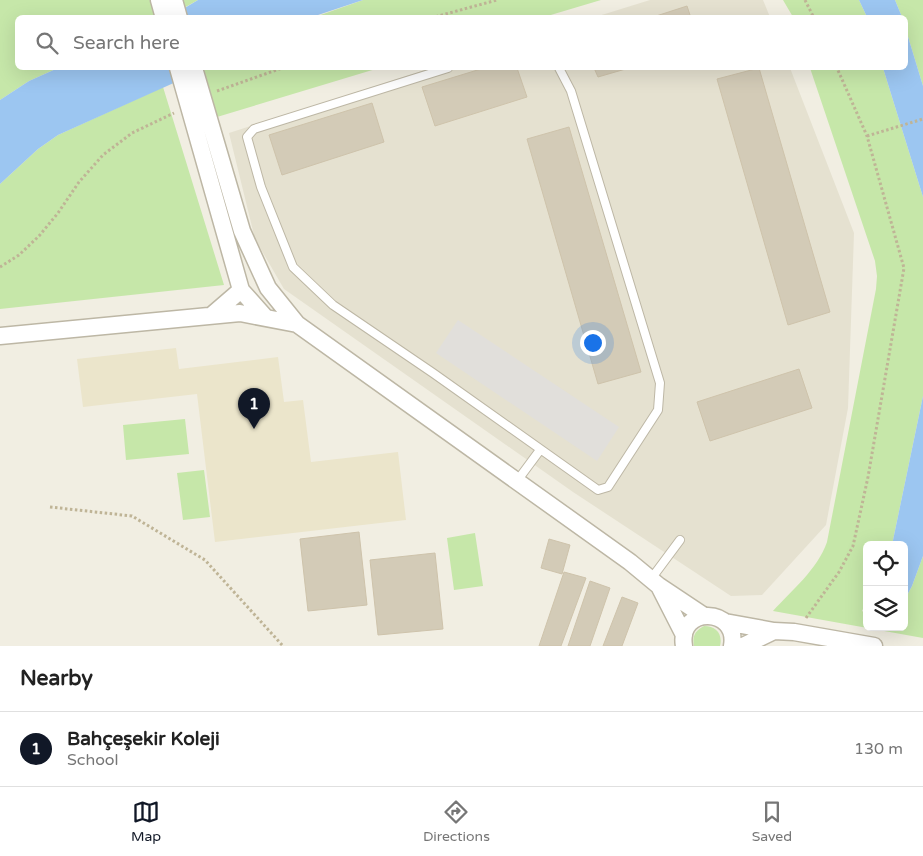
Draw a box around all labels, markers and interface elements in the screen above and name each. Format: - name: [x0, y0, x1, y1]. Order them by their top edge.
- search box: [15, 15, 908, 70]
- icon: search: [33, 29, 61, 57]
- text: Search here: [73, 32, 180, 54]
- your location: [580, 330, 606, 356]
- pin: 1: [238, 388, 270, 429]
- map controls: [863, 541, 908, 631]
- button: locate: [863, 541, 908, 586]
- button: layers: [863, 586, 908, 631]
- text: Nearby: [20, 666, 93, 691]
- text: Bahçeşekir Koleji: [67, 728, 220, 750]
- text: 1: [31, 739, 41, 759]
- text: 130 m: [854, 739, 903, 759]
- text: School: [67, 750, 119, 770]
- tab: Map: [131, 798, 161, 845]
- tab: Directions: [423, 798, 490, 845]
- tab: Saved: [752, 798, 792, 845]

